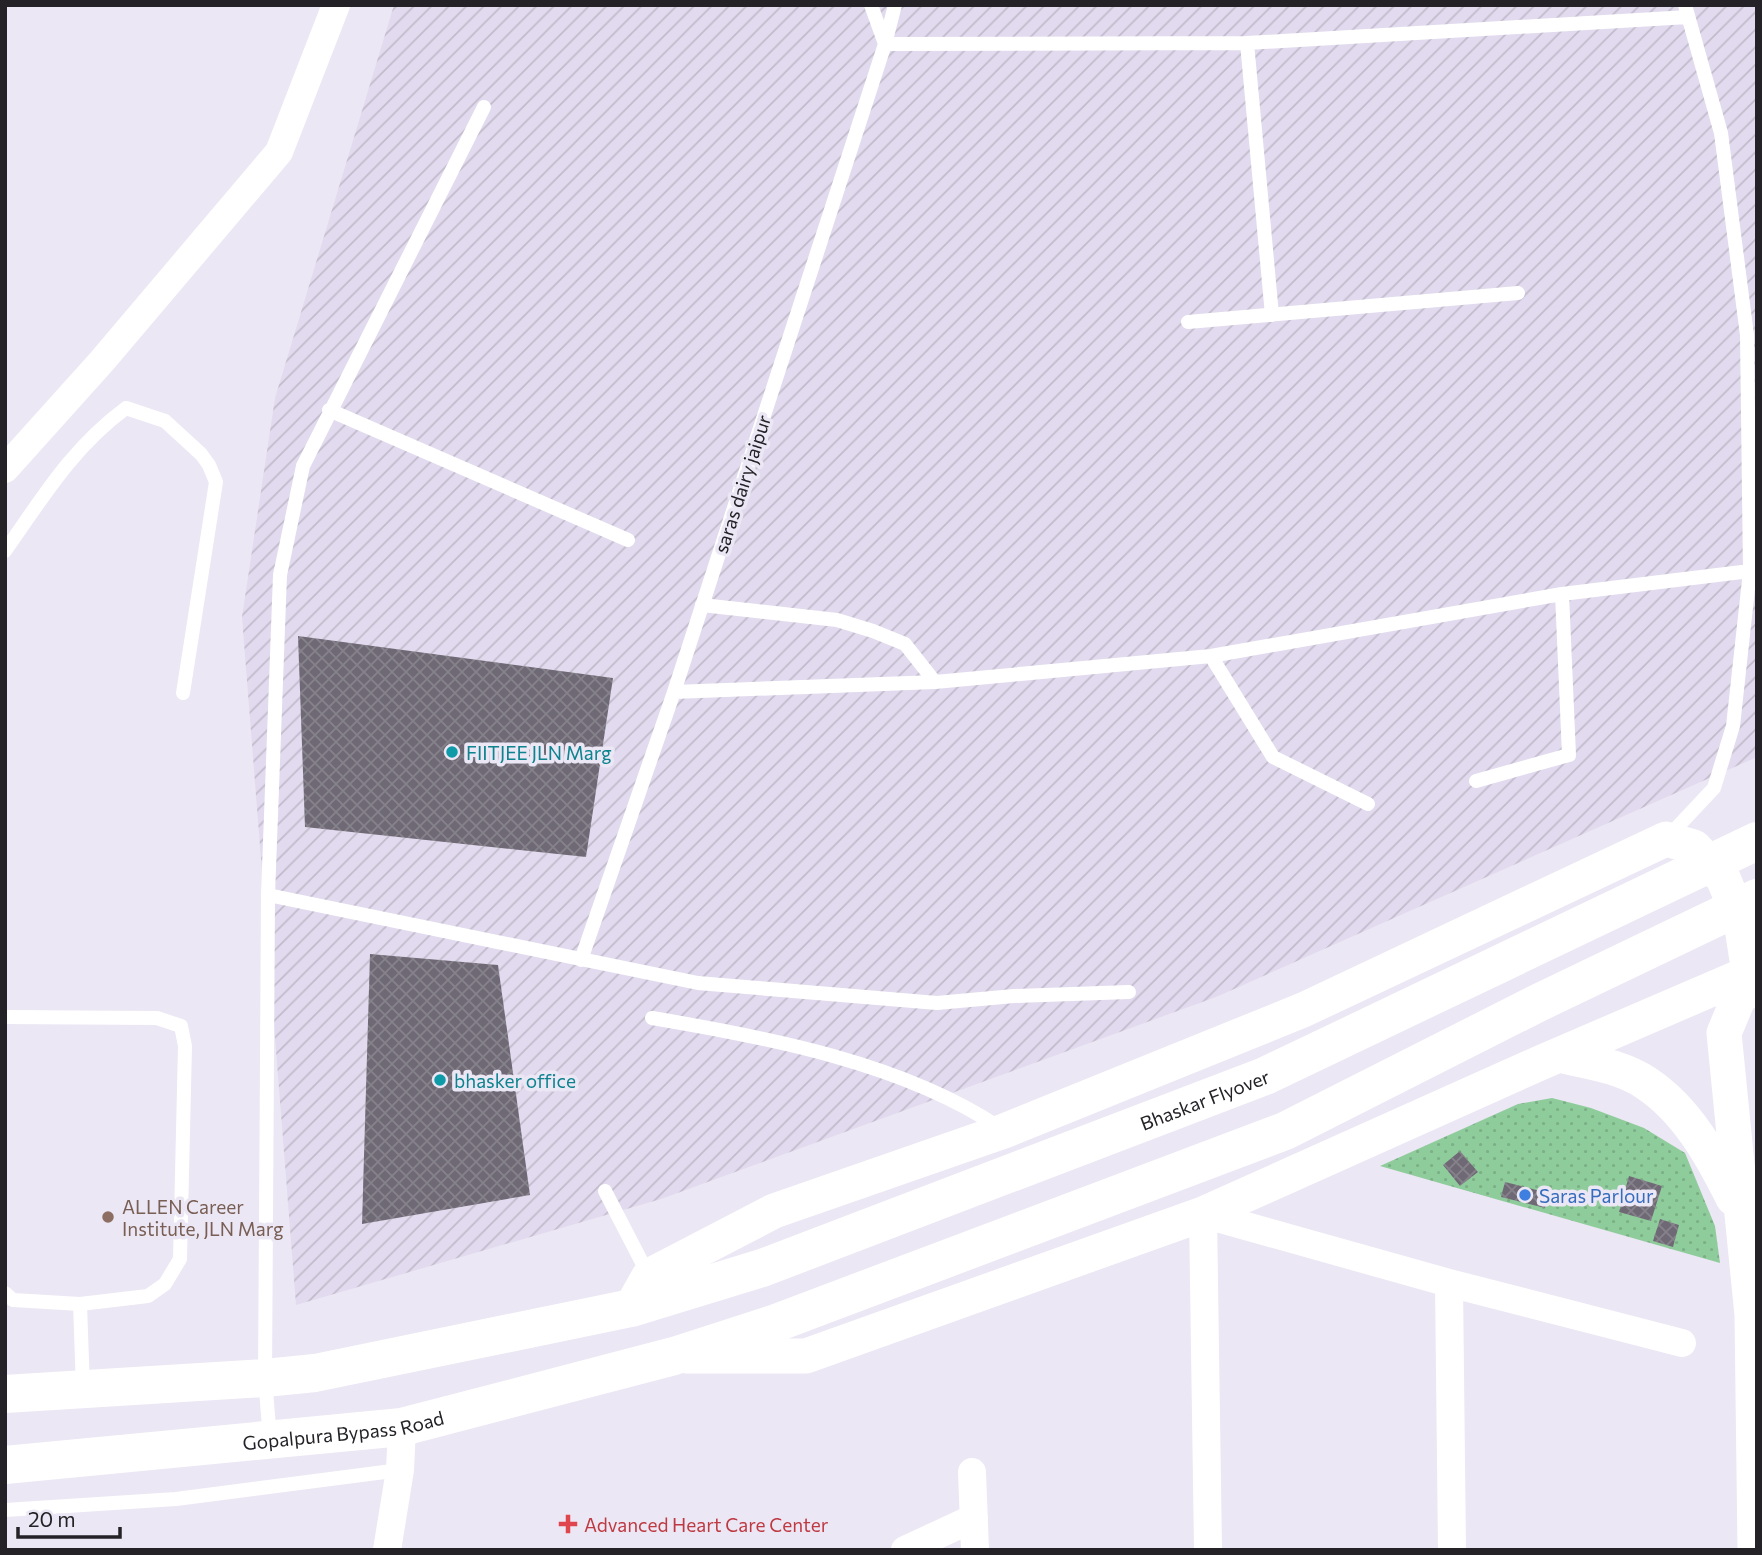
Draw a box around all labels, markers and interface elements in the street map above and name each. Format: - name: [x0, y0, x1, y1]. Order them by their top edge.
- street label: saras dairy jaipur: [709, 412, 775, 556]
- place label: FIITJEE JLN Marg: [466, 741, 612, 764]
- marker: FIITJEE JLN Marg: [444, 744, 460, 760]
- street label: Bhaskar Flyover: [1137, 1064, 1273, 1134]
- place label: bhasker office: [454, 1069, 576, 1092]
- marker: bhasker office: [432, 1072, 448, 1088]
- place label: Saras Parlour: [1539, 1184, 1654, 1207]
- marker: Saras Parlour: [1517, 1187, 1533, 1203]
- place label: ALLEN Career Institute, JLN Marg: [122, 1195, 284, 1240]
- marker: ALLEN Career Institute, JLN Marg: [100, 1209, 116, 1225]
- street label: Gopalpura Bypass Road: [241, 1405, 446, 1454]
- scale bar: [18, 1496, 119, 1540]
- text: 20 m: [28, 1506, 76, 1531]
- place label: Advanced Heart Care Center: [584, 1513, 829, 1536]
- marker: Advanced Heart Care Center: [558, 1514, 578, 1534]

